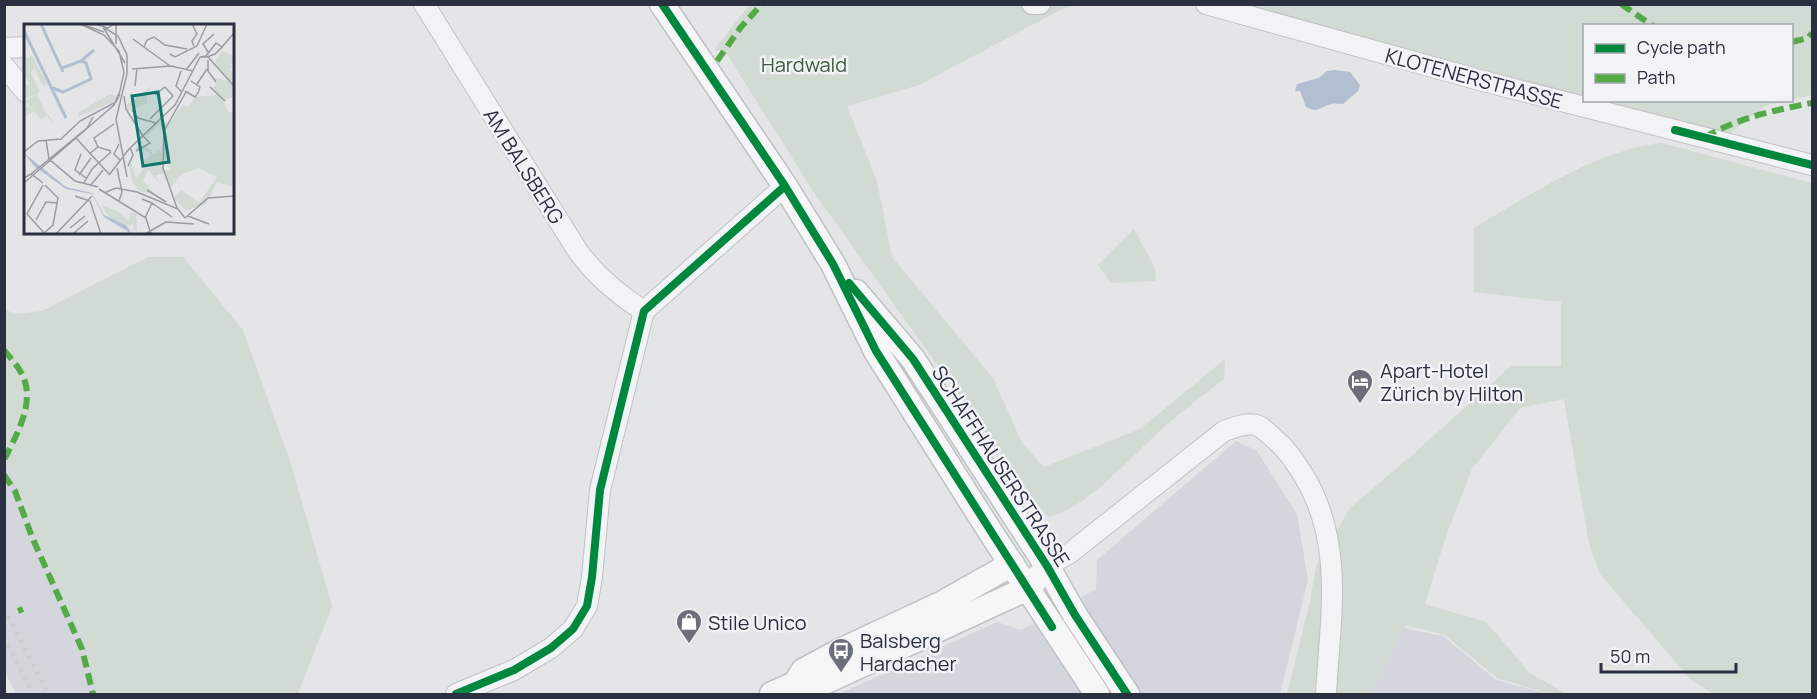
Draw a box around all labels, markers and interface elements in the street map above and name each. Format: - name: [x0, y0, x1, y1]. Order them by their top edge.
- inset map: [24, 24, 234, 234]
- legend: [1583, 24, 1793, 102]
- text: Cycle path: [1637, 35, 1726, 59]
- street label: KLOTENERSTRASSE: [1382, 41, 1566, 115]
- park label: Hardwald: [761, 51, 847, 78]
- text: Path: [1637, 65, 1675, 89]
- street label: AM BALSBERG: [478, 103, 570, 229]
- place label: Apart-Hotel Zürich by Hilton: [1380, 357, 1523, 407]
- street label: SCHAFFHAUSERSTRASSE: [926, 360, 1076, 572]
- hotel icon: Apart-Hotel Zürich by Hilton: [1345, 367, 1375, 405]
- shop icon: Stile Unico: [674, 607, 704, 645]
- place label: Stile Unico: [708, 609, 807, 636]
- place label: Balsberg Hardacher: [860, 627, 957, 677]
- bus stop icon: Balsberg Hardacher: [826, 636, 856, 674]
- scale bar: [1601, 636, 1736, 674]
- text: 50 m: [1610, 644, 1650, 668]

